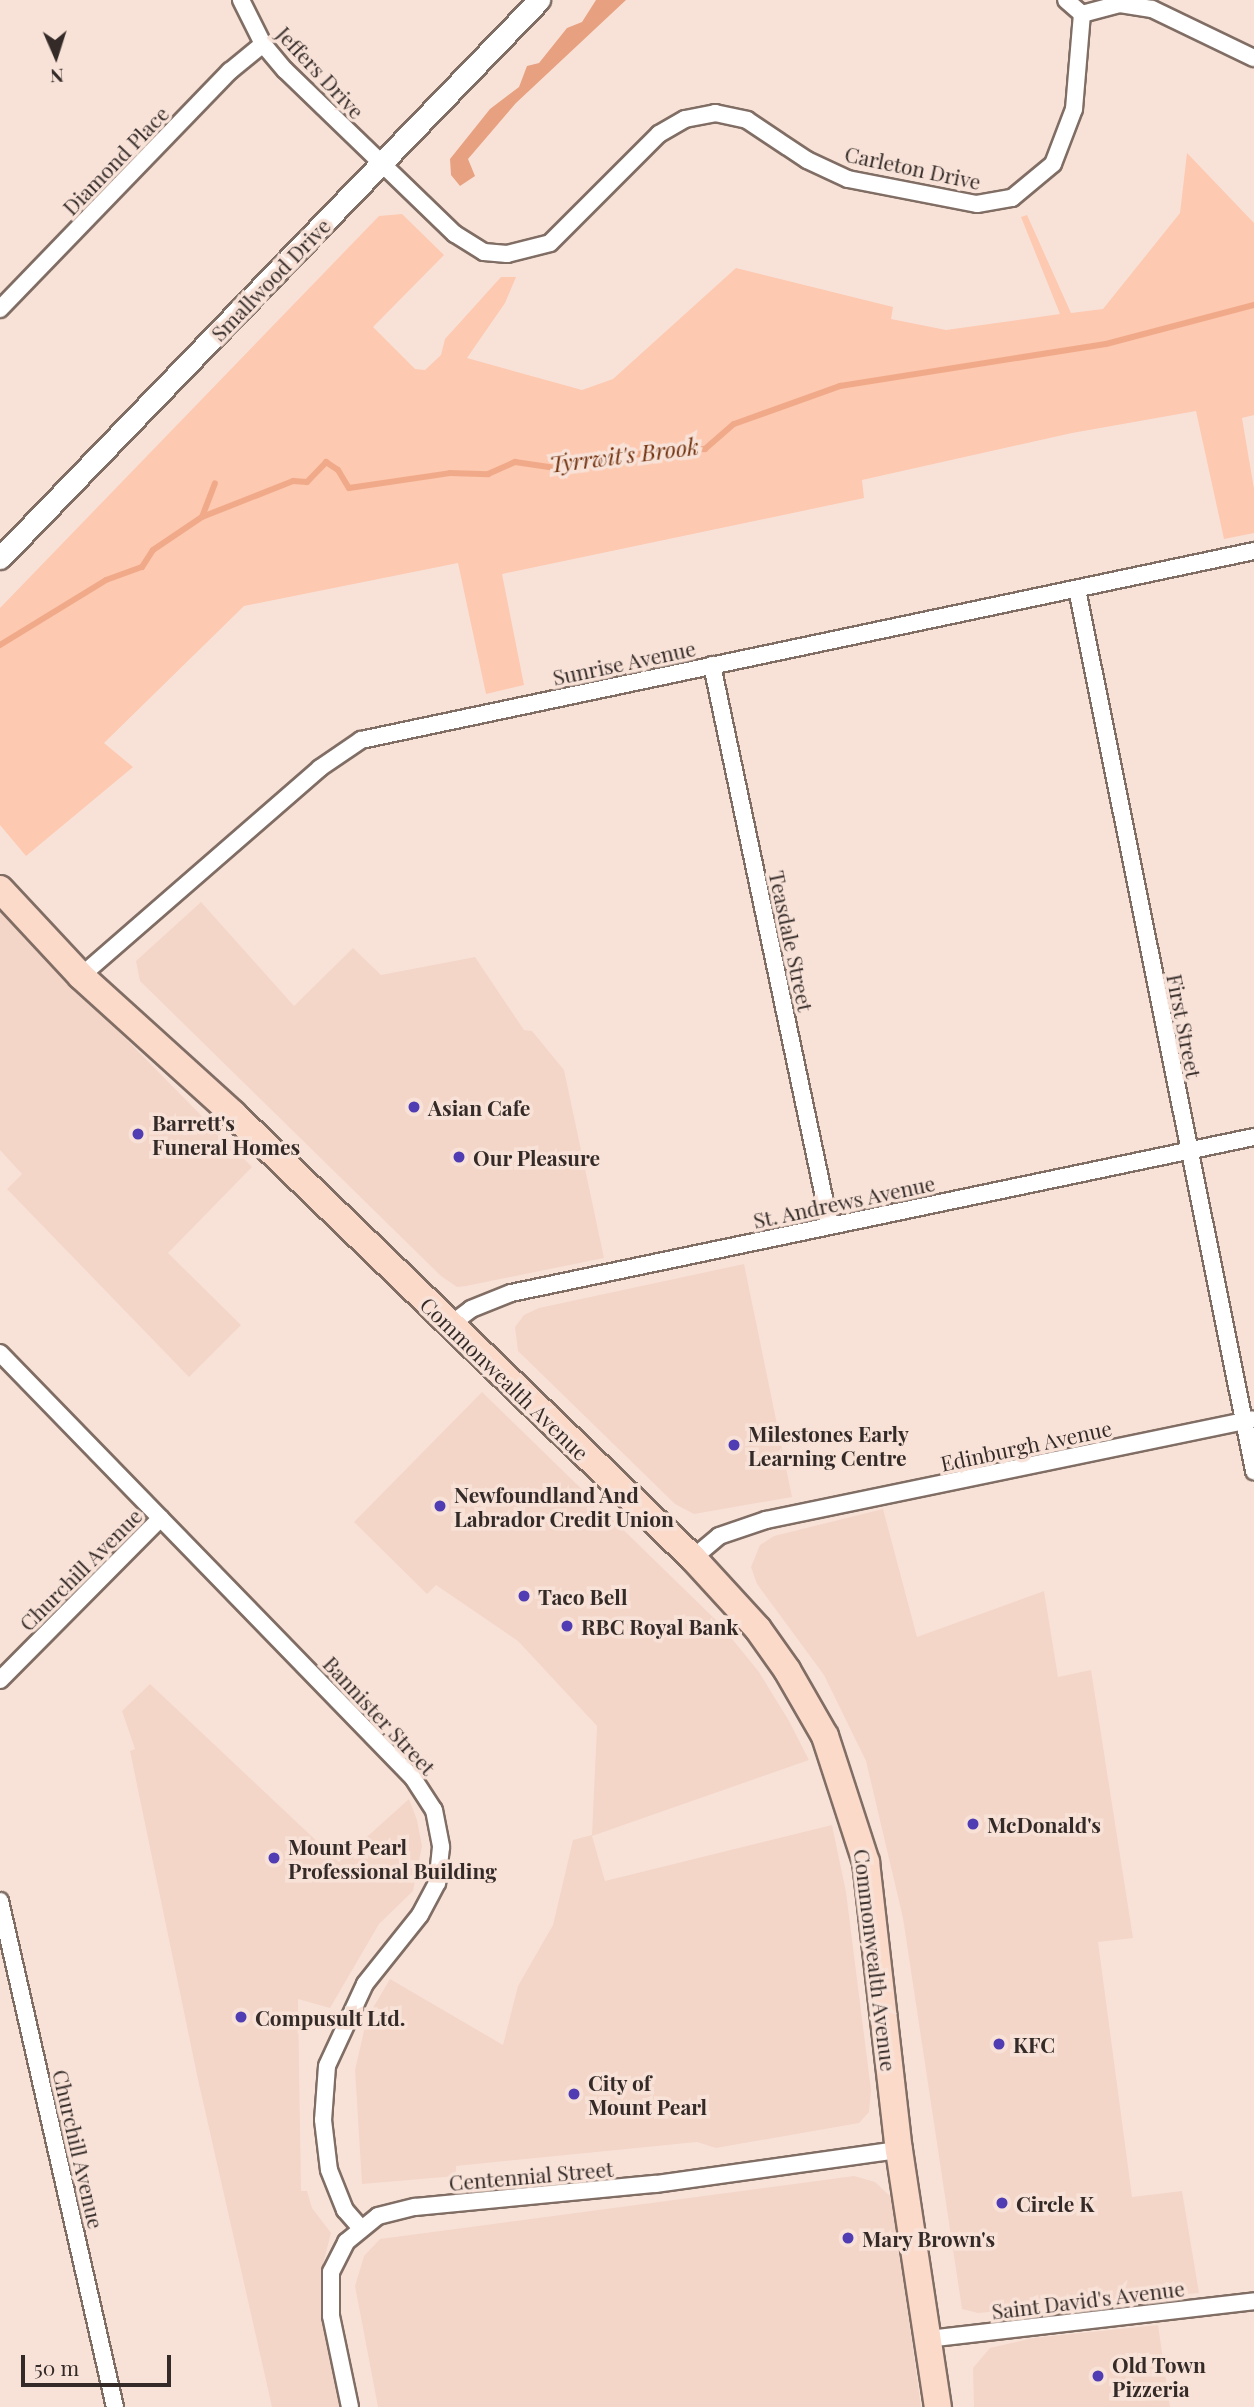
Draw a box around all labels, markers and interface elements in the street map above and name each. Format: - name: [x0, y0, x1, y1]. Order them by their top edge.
- north arrow: [21, 21, 91, 91]
- street label: Jeffers Drive: [272, 21, 370, 123]
- text: N: [50, 64, 65, 90]
- street label: Diamond Place: [57, 100, 173, 220]
- street label: Carleton Drive: [843, 140, 983, 194]
- street label: Smallwood Drive: [205, 213, 335, 345]
- water label: Tyrrwit's Brook: [548, 432, 700, 478]
- street label: Sunrise Avenue: [550, 634, 698, 690]
- street label: Teasdale Street: [765, 868, 819, 1014]
- street label: First Street: [1163, 972, 1207, 1080]
- place label: Asian Cafe: [428, 1094, 530, 1120]
- marker: Asian Cafe: [406, 1099, 422, 1115]
- place label: Barrett's Funeral Homes: [152, 1109, 300, 1159]
- marker: Barrett's Funeral Homes: [130, 1126, 146, 1142]
- place label: Our Pleasure: [473, 1144, 601, 1170]
- marker: Our Pleasure: [451, 1149, 467, 1165]
- street label: St. Andrews Avenue: [750, 1169, 938, 1233]
- street label: Commonwealth Avenue: [416, 1291, 594, 1465]
- street label: Edinburgh Avenue: [938, 1414, 1114, 1476]
- place label: Milestones Early Learning Centre: [748, 1420, 909, 1470]
- marker: Milestones Early Learning Centre: [726, 1437, 742, 1453]
- place label: Newfoundland And Labrador Credit Union: [454, 1481, 675, 1531]
- marker: Newfoundland And Labrador Credit Union: [432, 1498, 448, 1514]
- street label: Churchill Avenue: [13, 1502, 147, 1636]
- place label: Taco Bell: [538, 1583, 627, 1609]
- marker: Taco Bell: [516, 1588, 532, 1604]
- place label: RBC Royal Bank: [581, 1613, 739, 1639]
- marker: RBC Royal Bank: [559, 1618, 575, 1634]
- street label: Bannister Street: [319, 1650, 441, 1780]
- place label: McDonald's: [987, 1811, 1101, 1837]
- marker: McDonald's: [965, 1816, 981, 1832]
- place label: Mount Pearl Professional Building: [288, 1833, 497, 1883]
- street label: Commonwealth Avenue: [850, 1847, 902, 2073]
- marker: Mount Pearl Professional Building: [266, 1850, 282, 1866]
- place label: Compusult Ltd.: [255, 2004, 406, 2030]
- marker: Compusult Ltd.: [233, 2009, 249, 2025]
- place label: KFC: [1013, 2031, 1055, 2057]
- marker: KFC: [991, 2036, 1007, 2052]
- street label: Churchill Avenue: [48, 2067, 110, 2231]
- place label: City of Mount Pearl: [588, 2069, 707, 2119]
- marker: City of Mount Pearl: [566, 2086, 582, 2102]
- street label: Centennial Street: [448, 2155, 614, 2195]
- place label: Circle K: [1016, 2190, 1094, 2216]
- marker: Circle K: [994, 2195, 1010, 2211]
- place label: Mary Brown's: [862, 2225, 996, 2251]
- marker: Mary Brown's: [840, 2230, 856, 2246]
- street label: Saint David's Avenue: [990, 2275, 1186, 2323]
- scale bar: [24, 2340, 175, 2384]
- place label: Old Town Pizzeria: [1112, 2351, 1206, 2401]
- text: 50 m: [34, 2353, 79, 2381]
- marker: Old Town Pizzeria: [1090, 2368, 1106, 2384]

